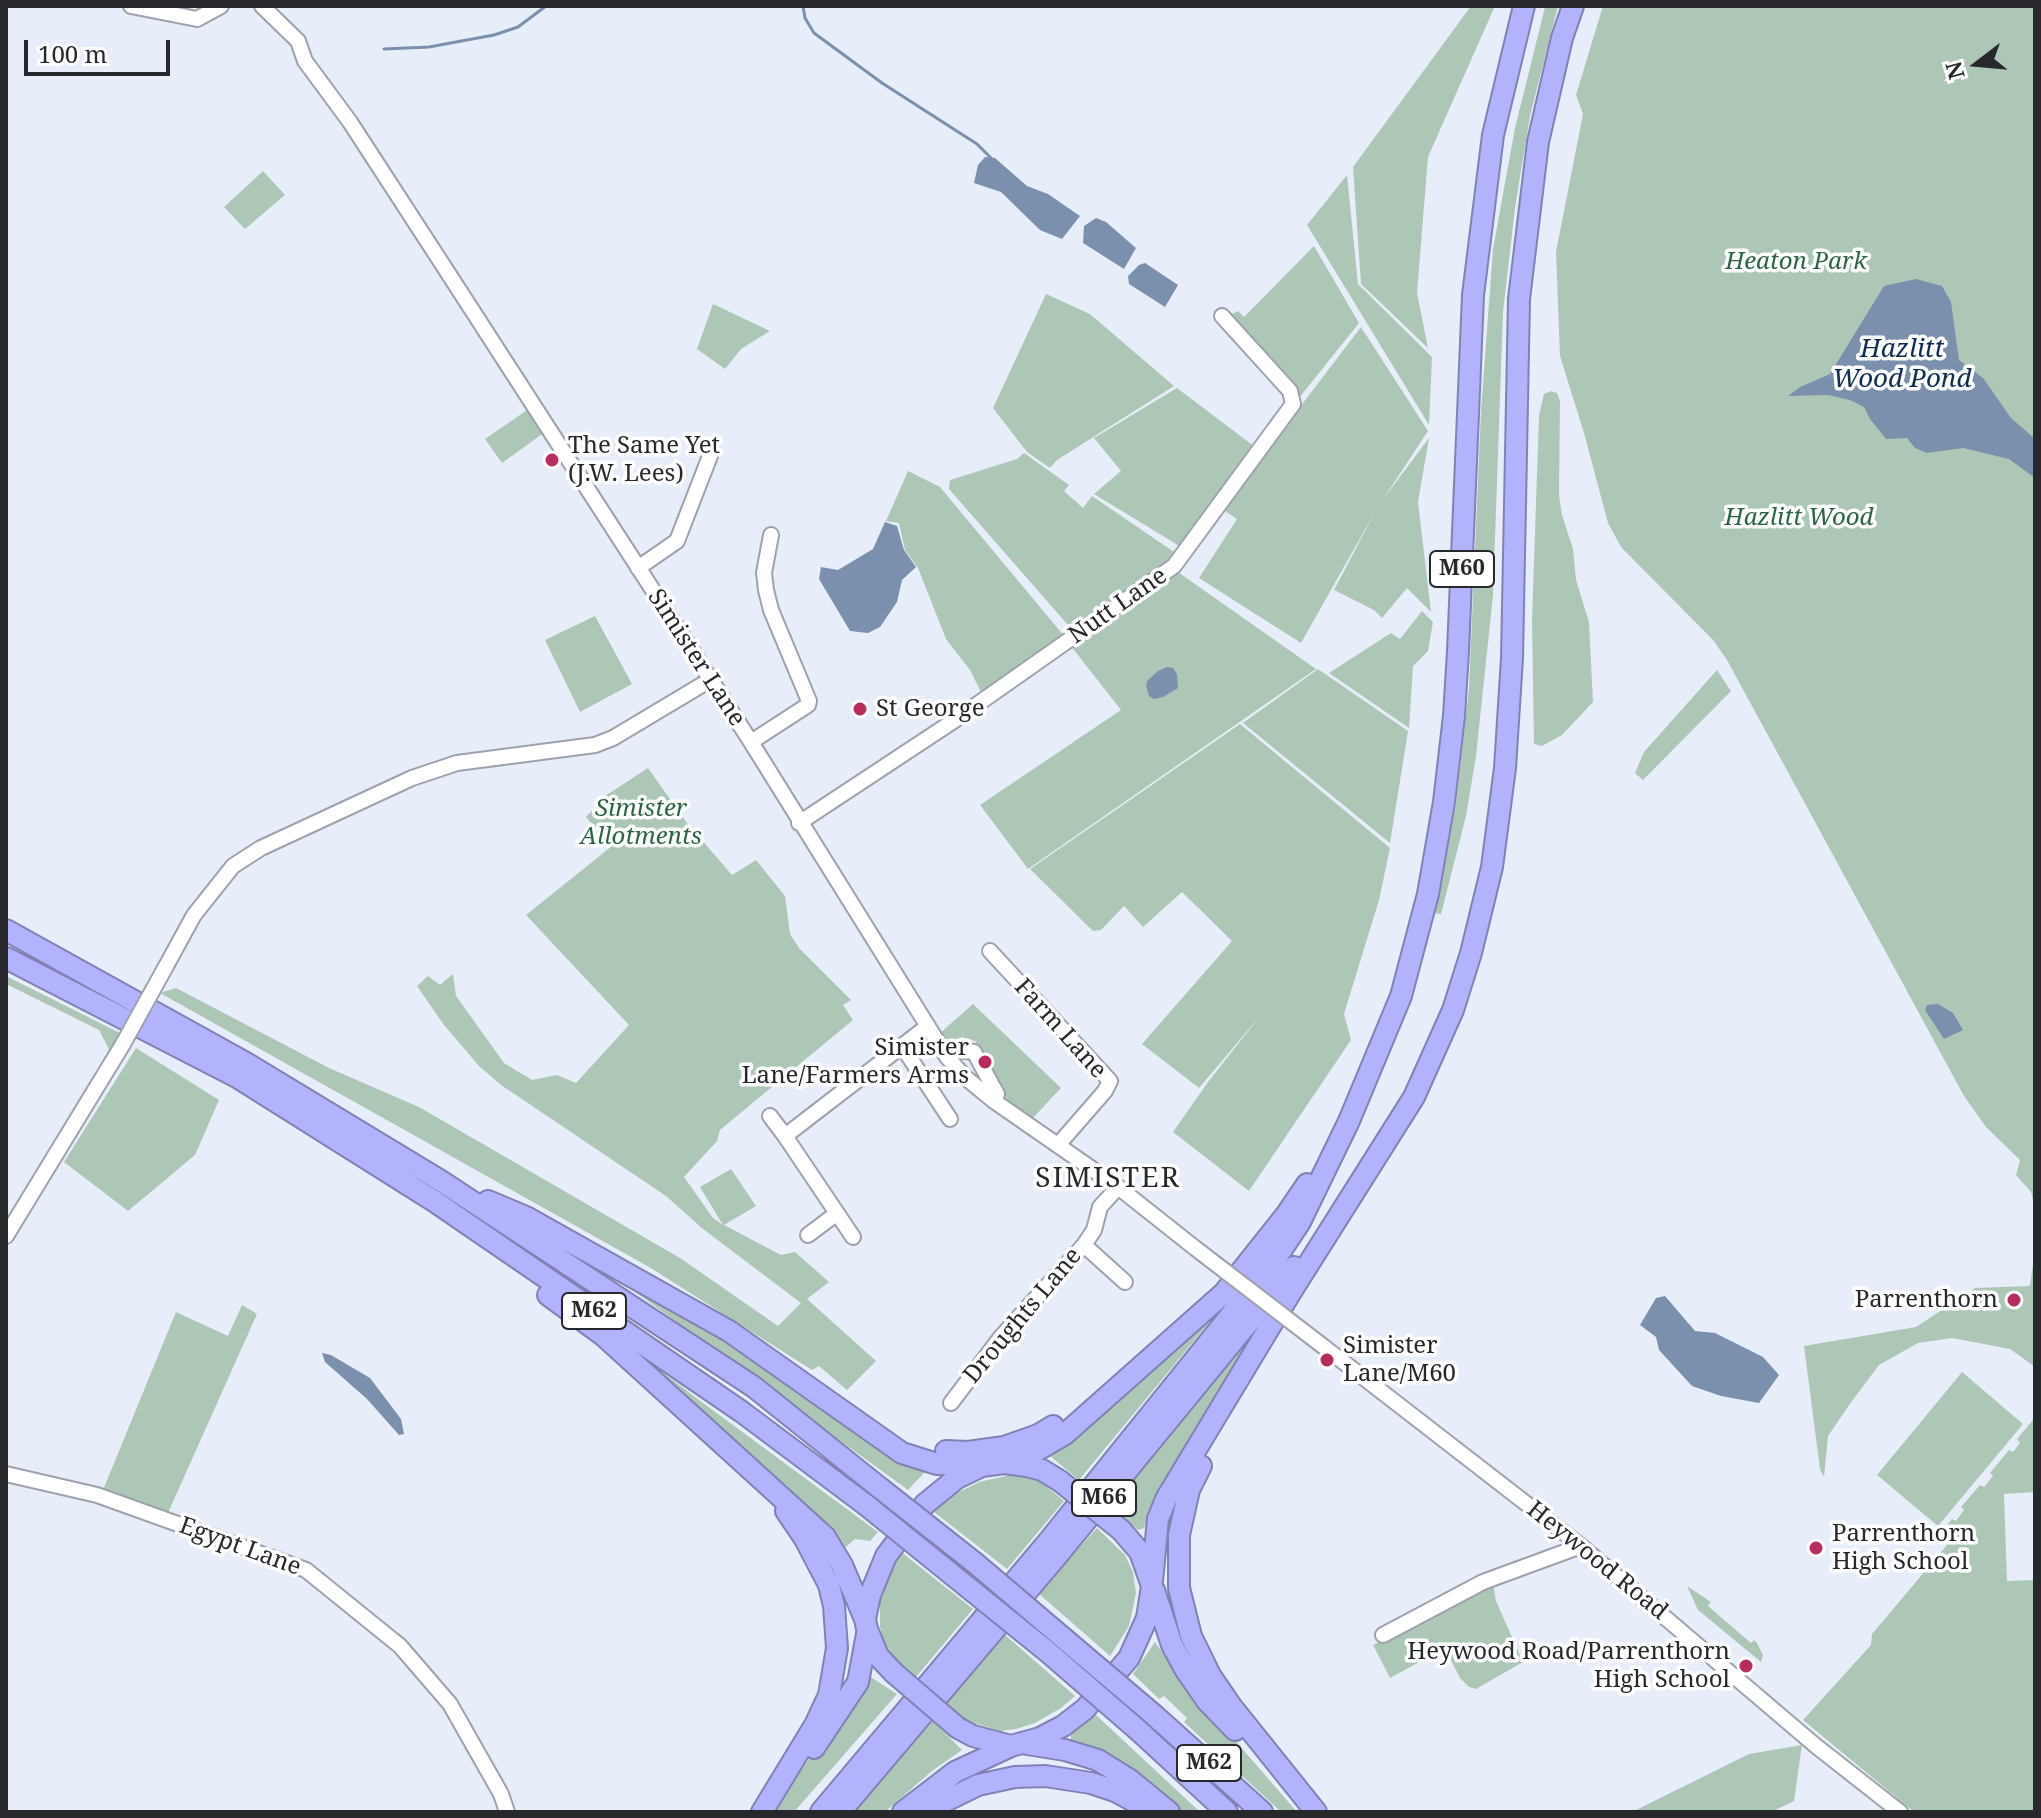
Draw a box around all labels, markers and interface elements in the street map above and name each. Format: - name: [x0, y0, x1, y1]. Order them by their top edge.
- scale bar: [28, 24, 174, 74]
- north arrow: [1937, 24, 2017, 104]
- text: 100 m: [38, 37, 107, 70]
- text: N: [1937, 58, 1971, 83]
- park label: Heaton Park: [1725, 248, 1867, 276]
- water label: Hazlitt Wood Pond: [1833, 334, 1971, 396]
- place label: The Same Yet (J.W. Lees): [568, 432, 720, 488]
- marker: The Same Yet (J.W. Lees): [543, 451, 561, 469]
- park label: Hazlitt Wood: [1725, 504, 1873, 532]
- road number: M60: [1430, 551, 1494, 587]
- street label: Nutt Lane: [1063, 562, 1173, 650]
- street label: Simister Lane: [641, 584, 751, 732]
- place label: St George: [876, 695, 985, 723]
- marker: St George: [851, 700, 869, 718]
- park label: Simister Allotments: [580, 795, 702, 851]
- street label: Farm Lane: [1008, 973, 1112, 1085]
- place label: Simister Lane/Farmers Arms: [742, 1034, 969, 1090]
- marker: Simister Lane/Farmers Arms: [976, 1053, 994, 1071]
- district label: SIMISTER: [1035, 1162, 1181, 1196]
- street label: Droughts Lane: [958, 1242, 1088, 1390]
- place label: Parrenthorn: [1855, 1286, 1998, 1314]
- marker: Parrenthorn: [2005, 1291, 2023, 1309]
- road number: M62: [562, 1293, 626, 1329]
- place label: Simister Lane/M60: [1343, 1332, 1456, 1388]
- marker: Simister Lane/M60: [1318, 1351, 1336, 1369]
- road number: M66: [1072, 1480, 1136, 1516]
- street label: Heywood Road: [1521, 1495, 1673, 1627]
- street label: Egypt Lane: [175, 1512, 305, 1582]
- place label: Parrenthorn High School: [1832, 1520, 1975, 1576]
- marker: Parrenthorn High School: [1807, 1539, 1825, 1557]
- place label: Heywood Road/Parrenthorn High School: [1407, 1638, 1730, 1694]
- marker: Heywood Road/Parrenthorn High School: [1737, 1657, 1755, 1675]
- road number: M62: [1177, 1745, 1241, 1781]

